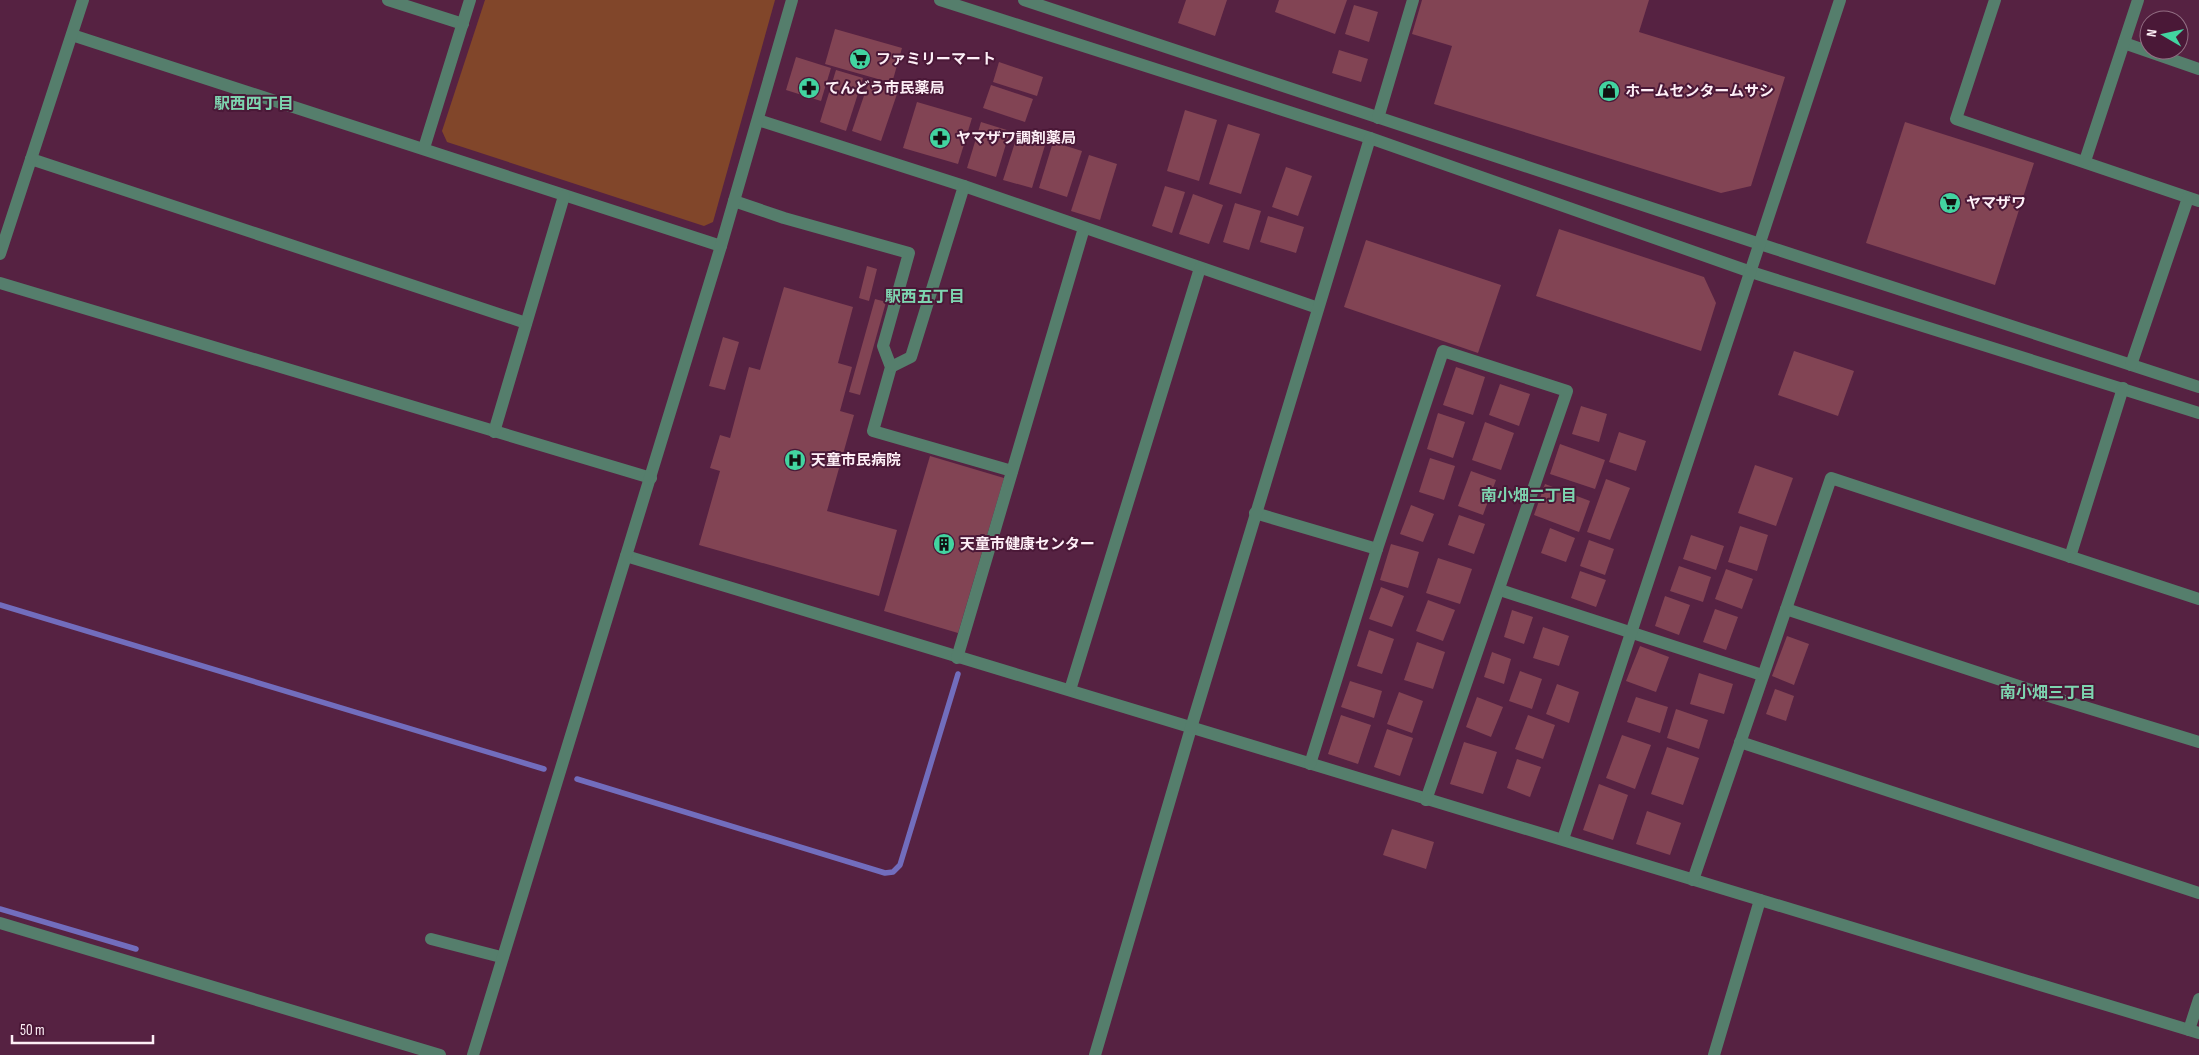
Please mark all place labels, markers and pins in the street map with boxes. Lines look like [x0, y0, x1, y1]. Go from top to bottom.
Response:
supermarket icon: ファミリーマート [848, 47, 872, 71]
place label: ファミリーマート [876, 50, 996, 69]
pharmacy icon: てんどう市民薬局 [797, 76, 821, 100]
place label: てんどう市民薬局 [825, 79, 945, 98]
shop icon: ホームセンタームサシ [1597, 79, 1621, 103]
place label: ホームセンタームサシ [1625, 82, 1774, 101]
pharmacy icon: ヤマザワ調剤薬局 [928, 126, 952, 150]
place label: ヤマザワ調剤薬局 [956, 129, 1076, 148]
supermarket icon: ヤマザワ [1938, 191, 1962, 215]
place label: ヤマザワ [1966, 194, 2026, 213]
hospital icon: 天童市民病院 [783, 448, 807, 472]
place label: 天童市民病院 [811, 451, 901, 470]
building icon: 天童市健康センター [932, 532, 956, 556]
place label: 天童市健康センター [960, 535, 1095, 554]

